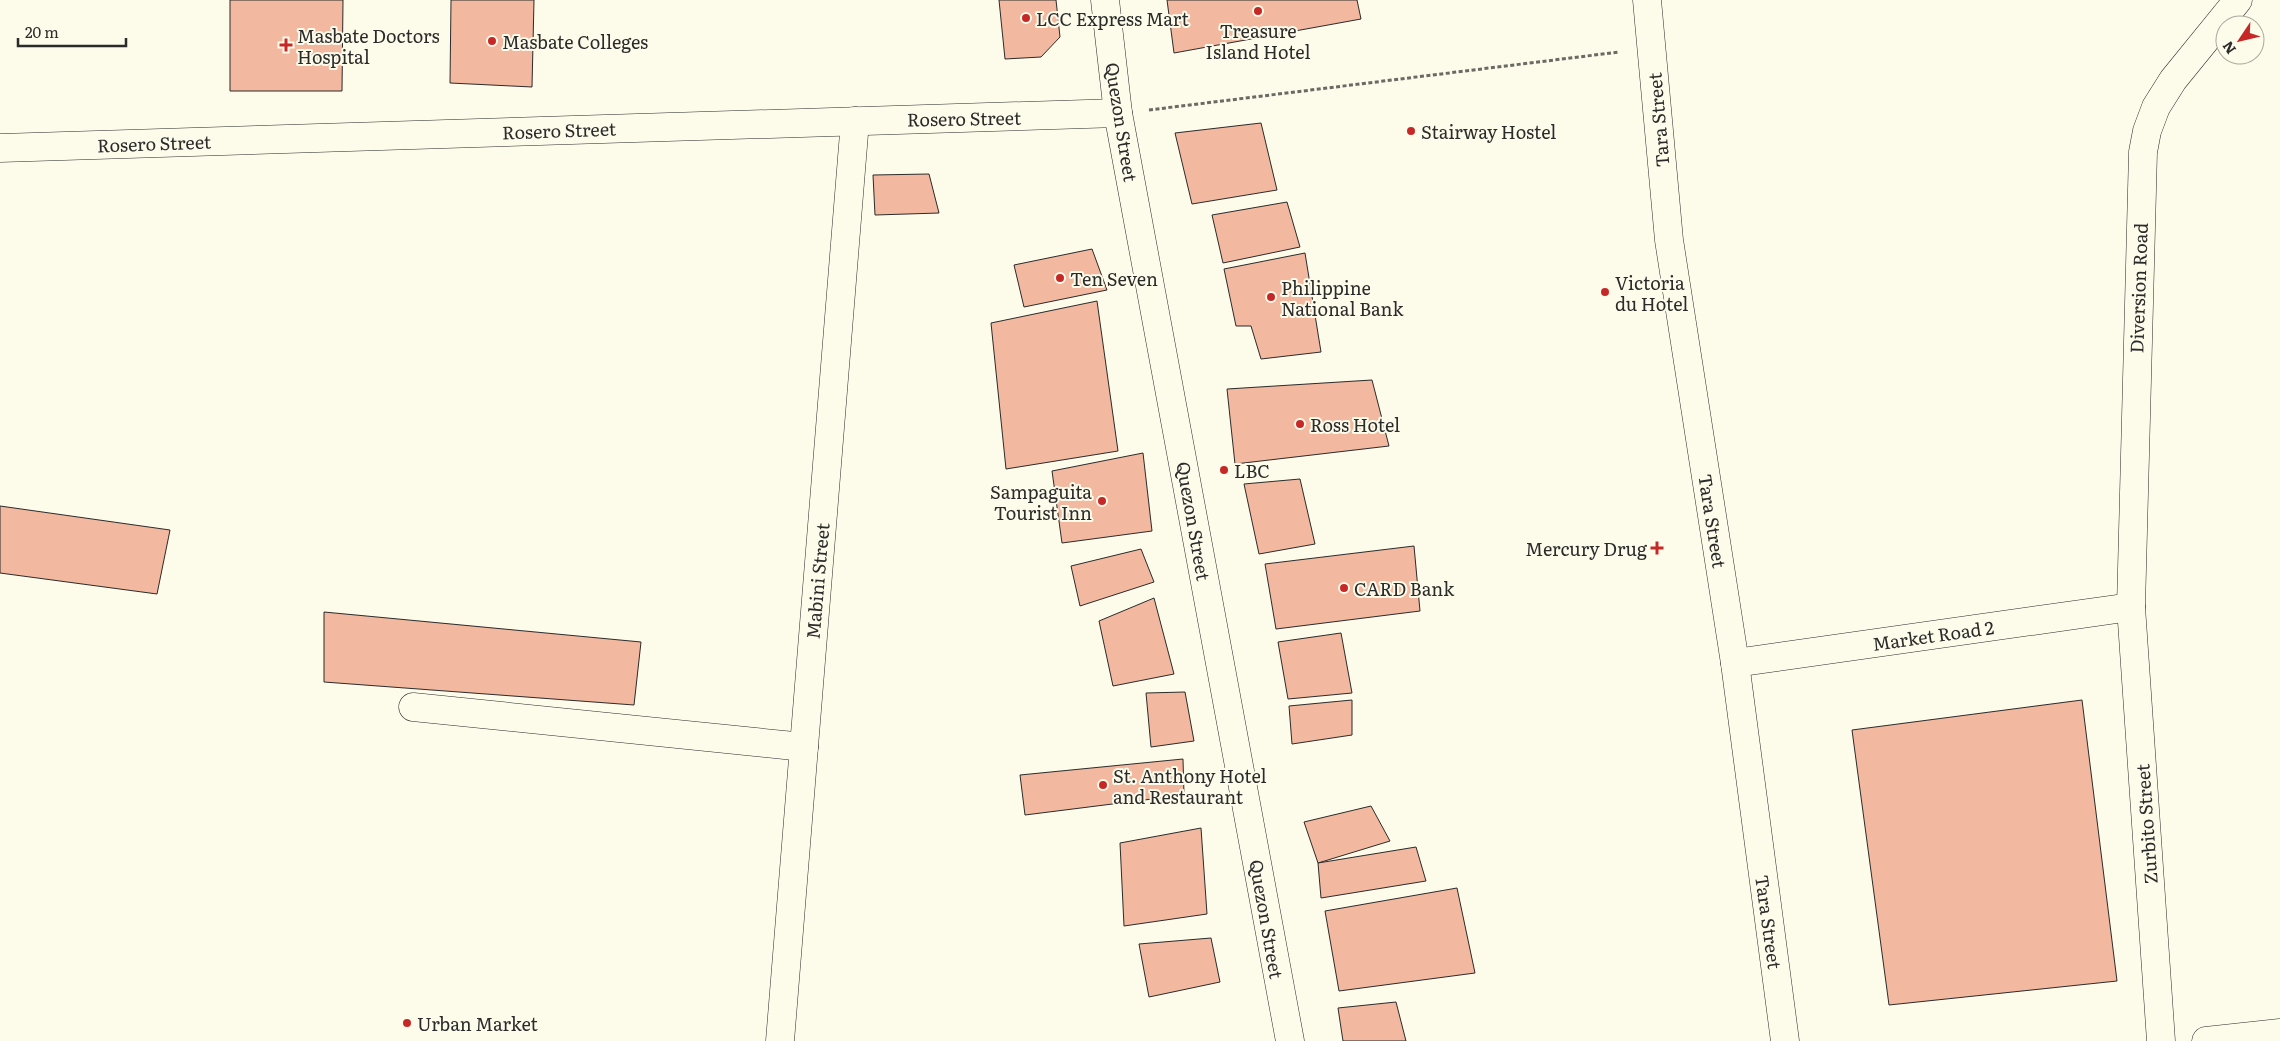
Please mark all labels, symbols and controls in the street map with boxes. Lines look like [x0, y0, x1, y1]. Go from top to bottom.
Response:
place label: LCC Express Mart [1036, 5, 1189, 32]
marker: Treasure Island Hotel [1252, 5, 1264, 17]
marker: LCC Express Mart [1020, 12, 1032, 24]
scale bar [18, 15, 125, 47]
north arrow [2215, 15, 2265, 65]
place label: Treasure Island Hotel [1206, 17, 1310, 65]
text: 20 m [25, 20, 59, 43]
place label: Masbate Doctors Hospital [297, 22, 440, 70]
place label: Masbate Colleges [502, 28, 648, 55]
marker: Masbate Colleges [486, 35, 498, 47]
text: N [2217, 37, 2240, 59]
marker: Masbate Doctors Hospital [279, 38, 293, 52]
street label: Quezon Street [1099, 60, 1145, 184]
street label: Tara Street [1640, 71, 1676, 168]
street label: Rosero Street [907, 103, 1022, 132]
street label: Rosero Street [502, 114, 617, 145]
place label: Stairway Hostel [1421, 118, 1556, 145]
marker: Stairway Hostel [1405, 125, 1417, 137]
street label: Rosero Street [97, 127, 212, 158]
street label: Diversion Road [2122, 222, 2154, 354]
place label: Ten Seven [1070, 265, 1158, 292]
place label: Victoria du Hotel [1615, 269, 1688, 317]
marker: Ten Seven [1054, 272, 1066, 284]
place label: Philippine National Bank [1281, 274, 1404, 322]
marker: Victoria du Hotel [1599, 286, 1611, 298]
marker: Philippine National Bank [1265, 291, 1277, 303]
place label: Ross Hotel [1310, 411, 1400, 438]
marker: Ross Hotel [1294, 418, 1306, 430]
place label: LBC [1234, 457, 1270, 484]
street label: Quezon Street [1170, 459, 1218, 583]
marker: LBC [1218, 464, 1230, 476]
street label: Tara Street [1692, 472, 1734, 571]
place label: Sampaguita Tourist Inn [990, 478, 1092, 526]
marker: Sampaguita Tourist Inn [1096, 495, 1108, 507]
street label: Mabini Street [798, 521, 836, 640]
place label: Mercury Drug [1525, 535, 1648, 562]
marker: Mercury Drug [1651, 542, 1663, 554]
place label: CARD Bank [1354, 575, 1455, 602]
marker: CARD Bank [1338, 582, 1350, 594]
street label: Market Road 2 [1870, 613, 1996, 657]
place label: St. Anthony Hotel and Restaurant [1113, 762, 1267, 810]
street label: Zurbito Street [2128, 762, 2164, 885]
marker: St. Anthony Hotel and Restaurant [1097, 779, 1109, 791]
street label: Quezon Street [1243, 857, 1291, 981]
street label: Tara Street [1749, 873, 1789, 972]
place label: Urban Market [417, 1010, 539, 1037]
marker: Urban Market [401, 1017, 413, 1029]

